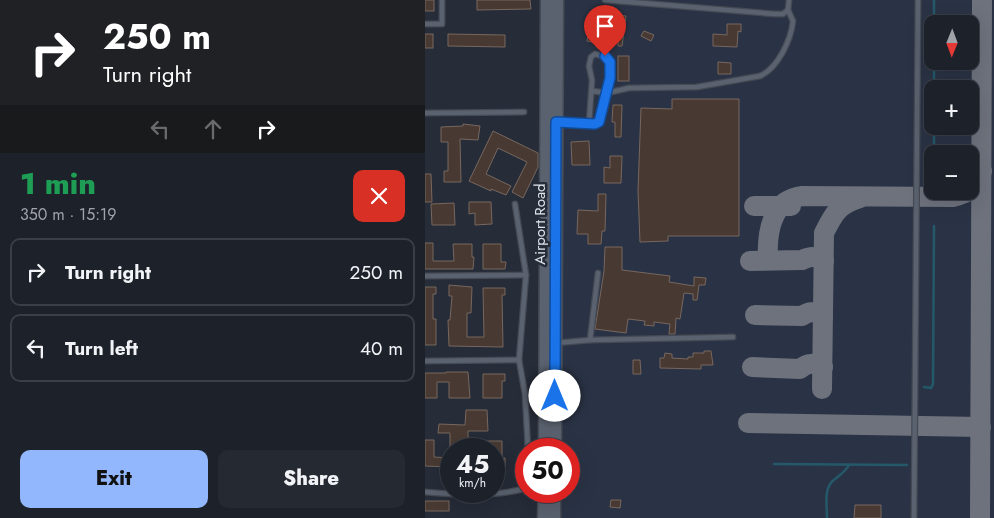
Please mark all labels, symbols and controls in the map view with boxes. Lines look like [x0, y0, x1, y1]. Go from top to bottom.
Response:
pin [584, 5, 626, 56]
text: 250 m [103, 12, 211, 62]
icon: arrive [591, 12, 619, 40]
north arrow [924, 15, 979, 70]
map controls [924, 15, 979, 200]
icon: right [20, 20, 85, 85]
text: Turn right [103, 58, 191, 90]
button: + [924, 80, 979, 135]
icon: left [146, 115, 174, 143]
icon: ahead [199, 115, 227, 143]
icon: right [252, 115, 280, 143]
button: − [924, 145, 979, 200]
text: 1 min [20, 162, 96, 205]
button: close [353, 170, 405, 222]
street label: Airport Road [529, 183, 551, 265]
text: 350 m · 15:19 [20, 203, 116, 226]
icon: right [22, 258, 50, 286]
text: Turn right [65, 259, 151, 286]
text: 250 m [350, 259, 403, 286]
icon: left [22, 334, 50, 362]
text: Turn left [65, 335, 138, 362]
text: 40 m [360, 335, 403, 362]
position arrow [528, 369, 580, 421]
speed limit sign: 50 [515, 438, 580, 503]
text: 45 [456, 446, 489, 482]
button: Exit [20, 450, 208, 508]
button: Share [218, 450, 405, 508]
text: km/h [459, 474, 486, 492]

